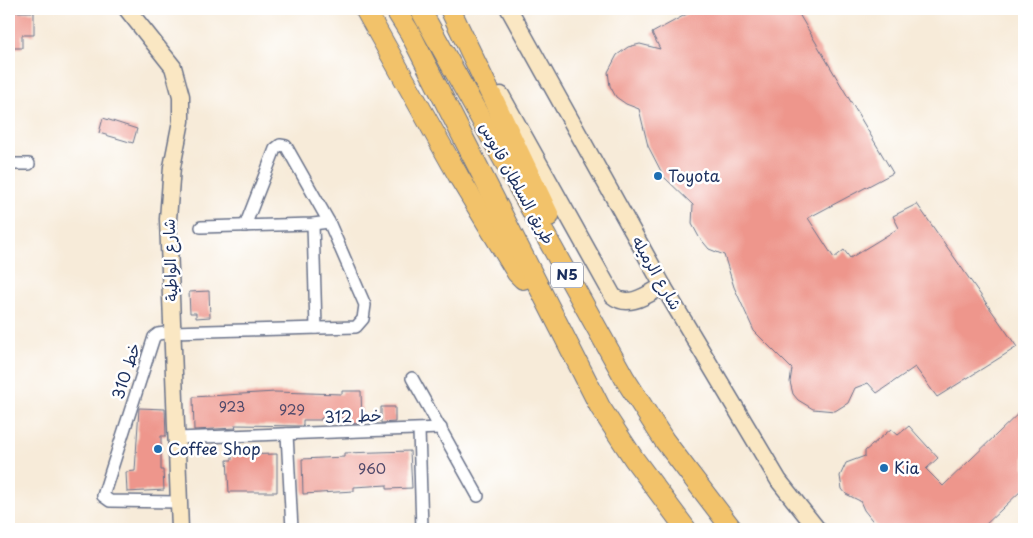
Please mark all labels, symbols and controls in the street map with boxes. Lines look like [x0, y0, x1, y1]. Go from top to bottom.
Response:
street label: طريق السلطان قابوس [474, 117, 561, 248]
place label: Toyota [668, 163, 720, 187]
marker: Toyota [652, 170, 664, 182]
street label: شارع الواطية [156, 218, 183, 302]
street label: شارع الرميله [626, 231, 689, 314]
road number: N5 [551, 262, 583, 288]
street label: خط 310 [105, 339, 145, 402]
house number: 923 [219, 396, 245, 417]
house number: 929 [279, 399, 305, 420]
street label: خط 312 [324, 402, 382, 428]
place label: Coffee Shop [168, 436, 261, 460]
marker: Coffee Shop [152, 443, 164, 455]
place label: Kia [894, 455, 919, 479]
house number: 960 [358, 458, 386, 479]
marker: Kia [878, 462, 890, 474]

